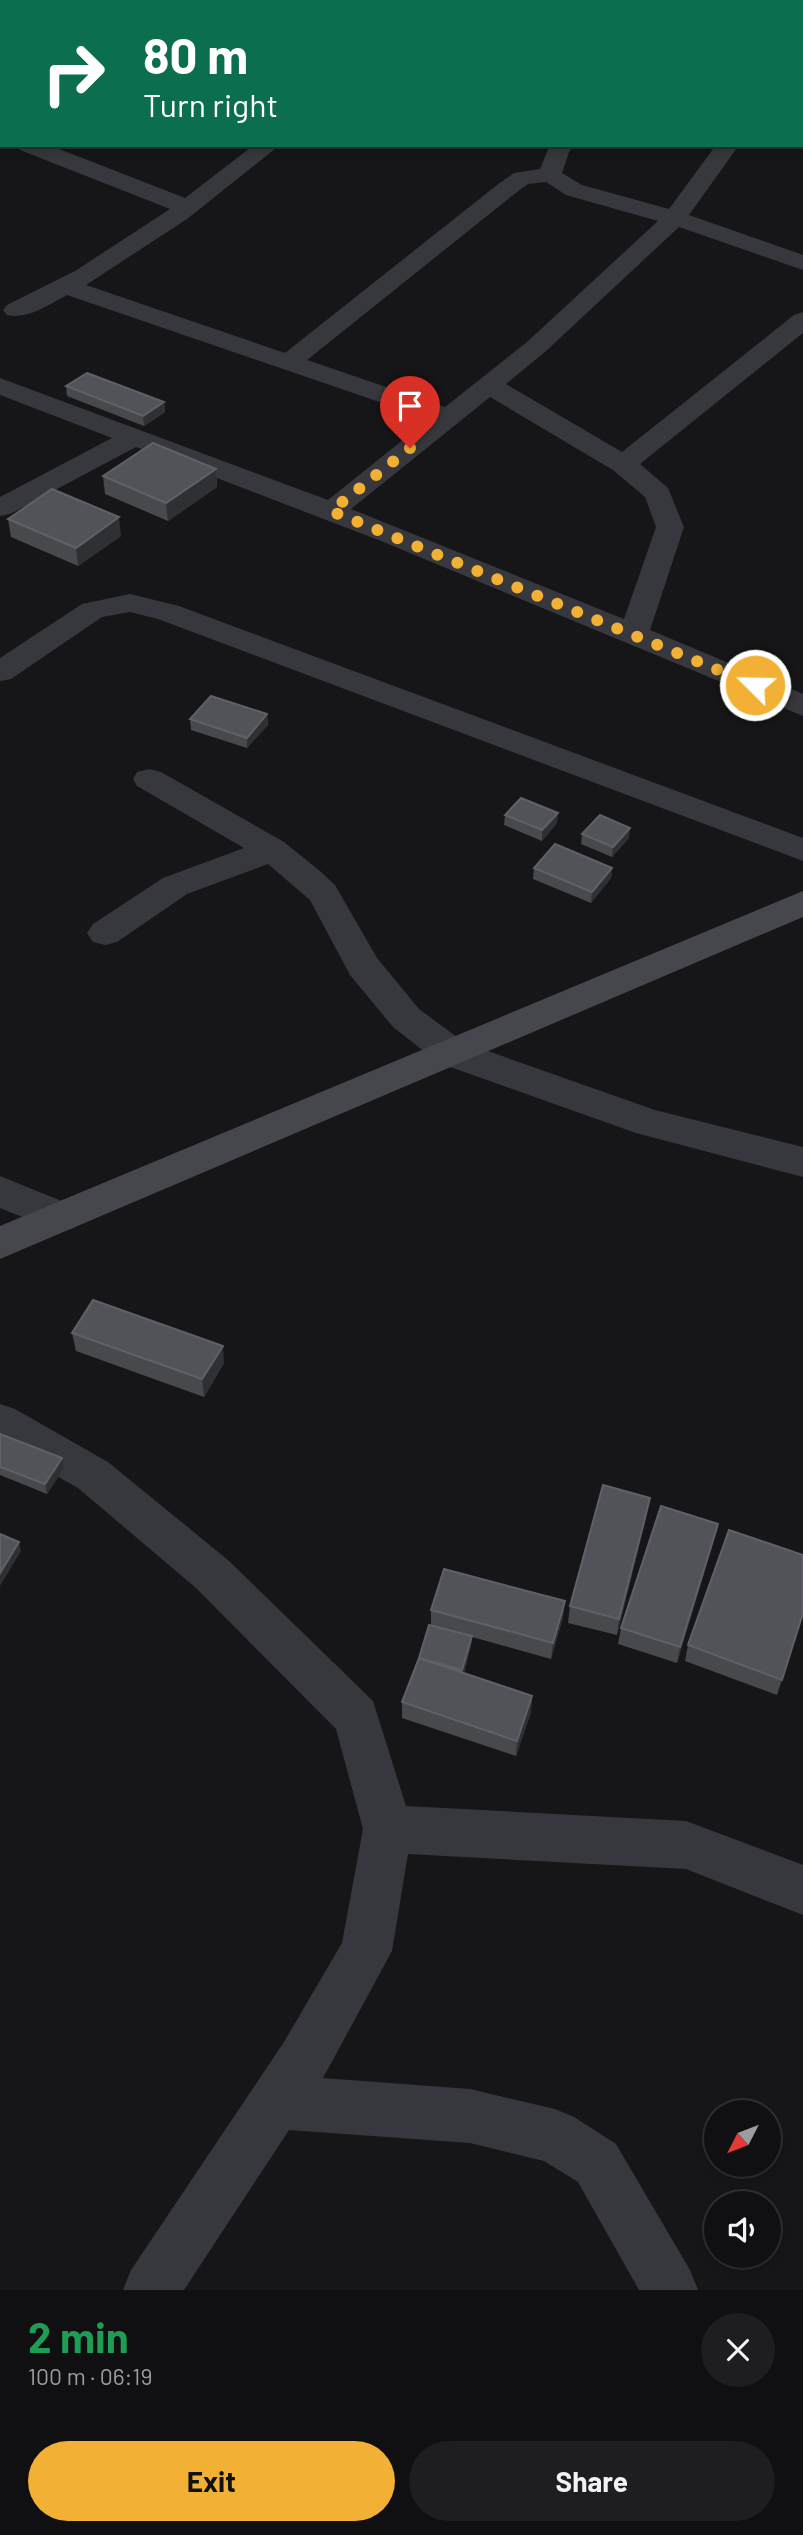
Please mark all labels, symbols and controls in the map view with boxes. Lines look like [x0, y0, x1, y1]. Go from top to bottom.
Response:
text: 80 m [143, 25, 248, 84]
icon: right [28, 28, 119, 119]
text: Turn right [143, 85, 278, 123]
pin [380, 376, 440, 448]
icon: arrive [391, 387, 429, 425]
position arrow [718, 648, 792, 722]
north arrow [704, 2100, 780, 2177]
map controls [704, 2100, 781, 2268]
button: sound [704, 2191, 781, 2268]
text: 2 min [28, 2311, 129, 2361]
button: close [701, 2313, 775, 2387]
text: 100 m · 06:19 [28, 2362, 152, 2390]
button: Exit [28, 2441, 395, 2521]
button: Share [409, 2441, 775, 2521]

